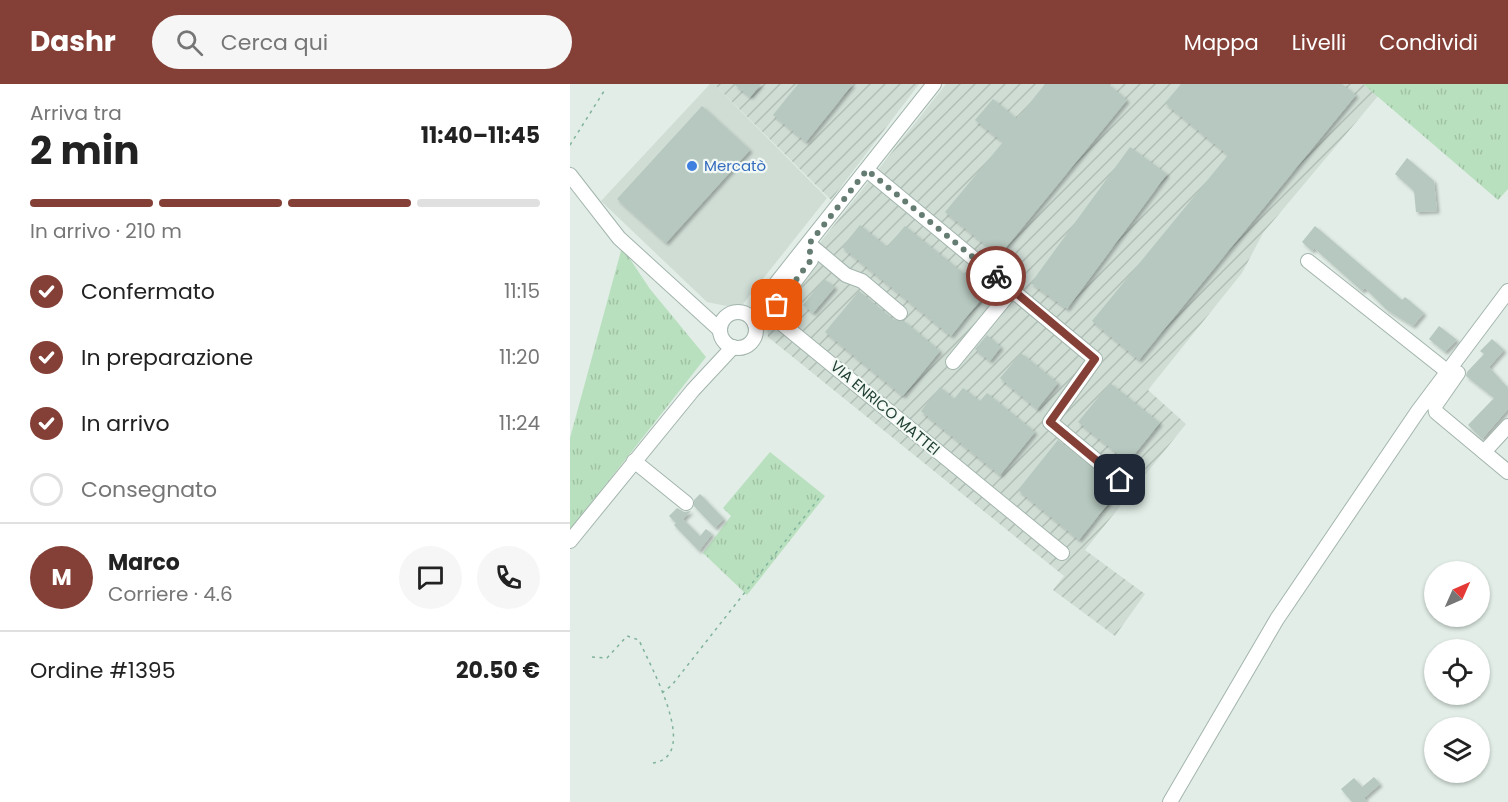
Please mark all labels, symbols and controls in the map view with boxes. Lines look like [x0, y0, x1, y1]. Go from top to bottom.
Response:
search box [152, 15, 572, 69]
text: Dashr [30, 22, 116, 61]
icon: search [173, 26, 206, 59]
text: Cerca qui [221, 27, 328, 58]
text: Mappa [1184, 28, 1259, 57]
text: Livelli [1292, 28, 1346, 57]
text: Condividi [1379, 28, 1478, 57]
text: Arriva tra [30, 99, 122, 127]
text: 11:40–11:45 [421, 120, 540, 151]
text: 2 min [30, 123, 140, 178]
place label: Mercatò [704, 155, 766, 176]
marker: Mercatò [685, 159, 699, 173]
text: In arrivo · 210 m [30, 217, 182, 245]
courier [966, 246, 1026, 306]
icon: bike [980, 260, 1013, 293]
icon: check [30, 275, 63, 308]
text: Confermato [81, 276, 215, 307]
text: 11:15 [504, 277, 540, 305]
pin [751, 279, 802, 330]
icon: bag [760, 288, 793, 321]
icon: check [30, 341, 63, 374]
text: In preparazione [81, 342, 253, 373]
text: 11:20 [499, 343, 540, 371]
street label: VIA ENRICO MATTEI [826, 356, 945, 460]
icon: check [30, 407, 63, 440]
text: In arrivo [81, 408, 169, 439]
text: 11:24 [499, 409, 540, 437]
pin [1094, 454, 1145, 505]
icon: home [1103, 463, 1136, 496]
text: Consegnato [81, 474, 217, 505]
button: chat [399, 546, 462, 609]
button: phone [477, 546, 540, 609]
text: Marco [108, 547, 180, 578]
north arrow [1424, 561, 1490, 627]
map controls [1424, 561, 1490, 783]
text: M [51, 562, 72, 593]
text: Corriere · 4.6 [108, 580, 233, 608]
button: locate [1424, 639, 1490, 705]
text: Ordine #1395 [30, 655, 176, 686]
text: 20.50 € [456, 655, 540, 686]
button: layers [1424, 717, 1490, 783]

